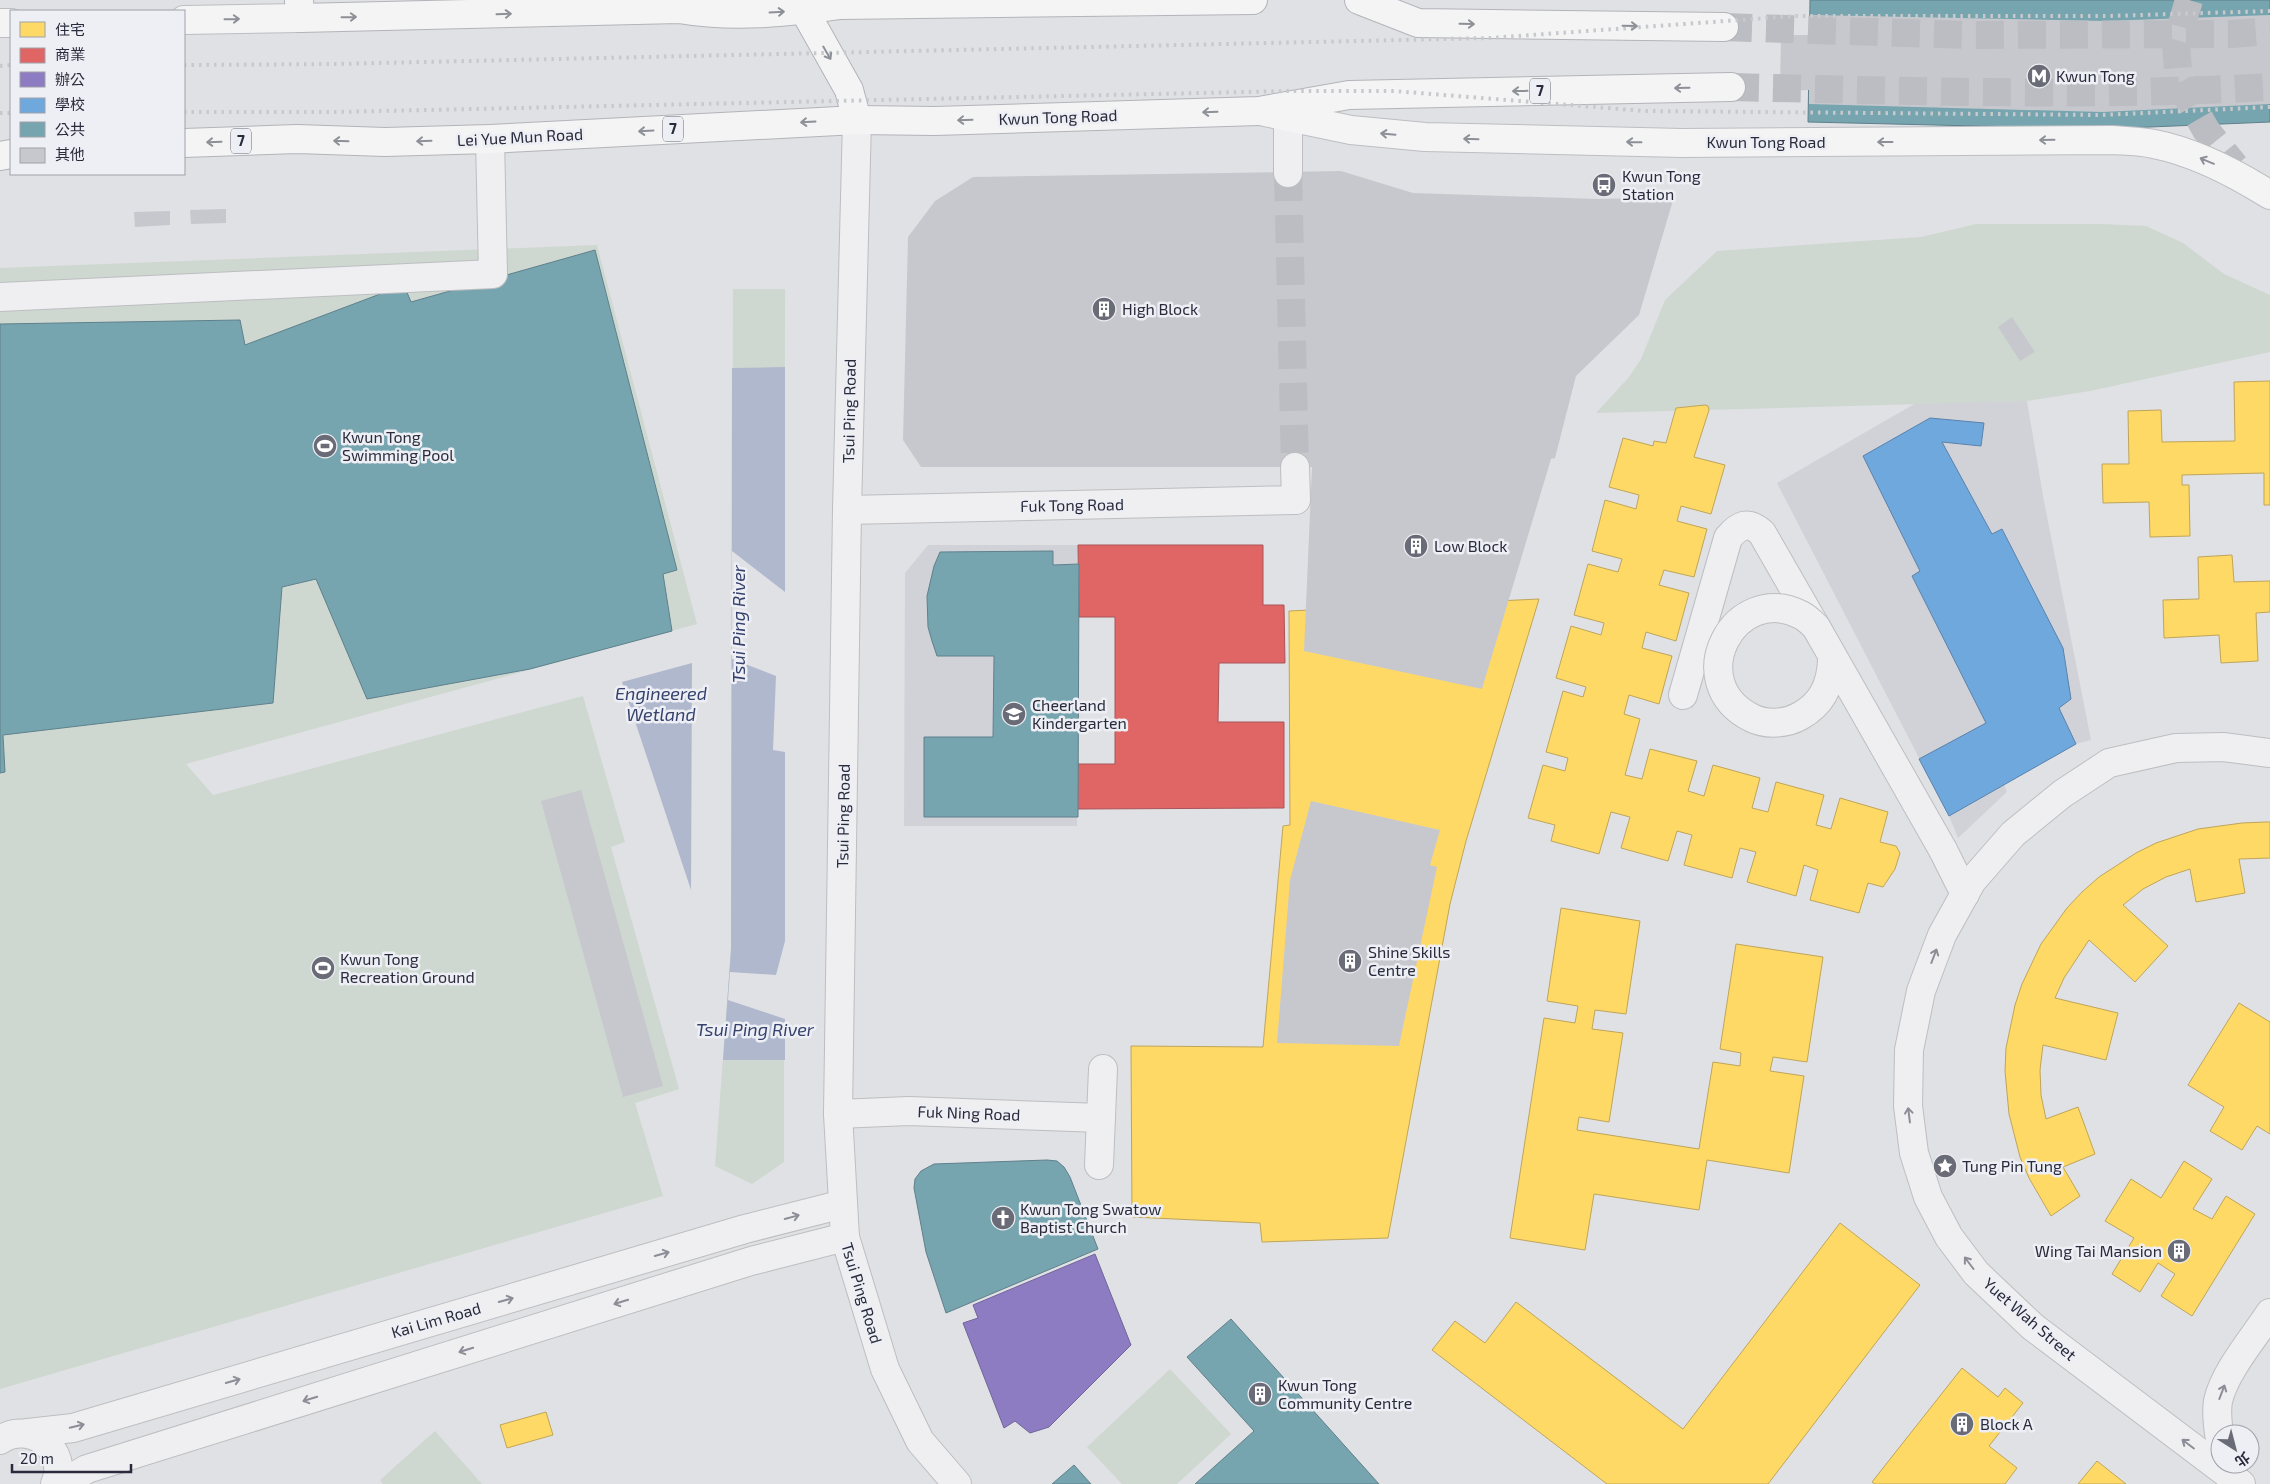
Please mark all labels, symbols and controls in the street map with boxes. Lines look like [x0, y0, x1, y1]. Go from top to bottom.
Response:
one-way arrow [768, 7, 784, 16]
one-way arrow [496, 9, 512, 19]
legend [10, 10, 185, 175]
one-way arrow [340, 12, 356, 22]
one-way arrow [224, 14, 240, 24]
one-way arrow [1458, 19, 1475, 29]
text: 住宅 [55, 20, 85, 38]
one-way arrow [1621, 21, 1637, 31]
text: 商業 [55, 45, 85, 63]
one-way arrow [822, 46, 832, 61]
metro station icon: Kwun Tong [2026, 63, 2052, 89]
place label: Kwun Tong [2056, 66, 2135, 85]
text: 辦公 [55, 70, 85, 88]
road number: 7 [1530, 78, 1550, 104]
one-way arrow [1674, 83, 1690, 93]
one-way arrow [1512, 87, 1528, 96]
text: 學校 [55, 95, 85, 113]
street label: Kwun Tong Road [998, 105, 1118, 128]
one-way arrow [1202, 107, 1218, 117]
one-way arrow [958, 115, 974, 124]
road number: 7 [663, 116, 683, 142]
one-way arrow [800, 118, 816, 127]
text: 公共 [55, 120, 85, 138]
street label: Lei Yue Mun Road [456, 124, 584, 149]
one-way arrow [638, 126, 654, 135]
road number: 7 [231, 128, 251, 154]
one-way arrow [1380, 129, 1396, 138]
street label: Kwun Tong Road [1706, 132, 1826, 151]
one-way arrow [1463, 134, 1479, 143]
one-way arrow [2040, 135, 2056, 145]
one-way arrow [334, 136, 350, 145]
one-way arrow [416, 136, 432, 146]
one-way arrow [206, 137, 222, 147]
one-way arrow [1626, 137, 1642, 147]
one-way arrow [1877, 137, 1894, 147]
text: 其他 [55, 145, 85, 163]
one-way arrow [2200, 156, 2215, 166]
place label: Kwun Tong Station [1622, 166, 1701, 203]
bus stop icon: Kwun Tong Station [1591, 172, 1617, 198]
building icon: High Block [1091, 296, 1117, 322]
place label: High Block [1122, 299, 1198, 318]
street label: Tsui Ping Road [838, 359, 859, 463]
place label: Kwun Tong Swimming Pool [342, 427, 454, 464]
sports icon: Kwun Tong Swimming Pool [312, 433, 338, 459]
street label: Fuk Tong Road [1020, 494, 1124, 515]
building icon: Low Block [1403, 533, 1429, 559]
place label: Low Block [1434, 536, 1507, 555]
water label: Tsui Ping River [727, 564, 749, 683]
water label: Engineered Wetland [615, 682, 707, 725]
place label: Cheerland Kindergarten [1032, 695, 1127, 732]
school or university icon: Cheerland Kindergarten [1001, 701, 1027, 727]
street label: Tsui Ping Road [832, 764, 853, 868]
place label: Shine Skills Centre [1368, 942, 1450, 979]
building icon: Shine Skills Centre [1337, 948, 1363, 974]
place label: Kwun Tong Recreation Ground [340, 949, 475, 986]
one-way arrow [1930, 949, 1939, 964]
sports icon: Kwun Tong Recreation Ground [310, 955, 336, 981]
water label: Tsui Ping River [696, 1018, 815, 1040]
street label: Fuk Ning Road [917, 1101, 1021, 1124]
one-way arrow [1904, 1107, 1914, 1123]
place icon: Tung Pin Tung [1932, 1153, 1958, 1179]
place label: Tung Pin Tung [1962, 1156, 2062, 1175]
place label: Kwun Tong Swatow Baptist Church [1020, 1199, 1161, 1236]
church icon: Kwun Tong Swatow Baptist Church [990, 1205, 1016, 1231]
one-way arrow [784, 1212, 800, 1222]
building icon: Wing Tai Mansion [2166, 1238, 2192, 1264]
street label: Tsui Ping Road [838, 1240, 887, 1346]
place label: Wing Tai Mansion [2035, 1241, 2162, 1260]
one-way arrow [653, 1248, 669, 1258]
one-way arrow [1963, 1257, 1974, 1270]
street label: Yuet Wah Street [1980, 1273, 2081, 1364]
one-way arrow [497, 1294, 513, 1304]
one-way arrow [613, 1297, 629, 1307]
street label: Kai Lim Road [389, 1298, 483, 1341]
one-way arrow [458, 1346, 474, 1356]
one-way arrow [224, 1375, 240, 1385]
place label: Kwun Tong Community Centre [1278, 1375, 1412, 1412]
building icon: Kwun Tong Community Centre [1247, 1381, 1273, 1407]
one-way arrow [2218, 1385, 2227, 1400]
one-way arrow [303, 1394, 319, 1404]
building icon: Block A [1949, 1411, 1975, 1437]
place label: Block A [1980, 1414, 2033, 1433]
one-way arrow [68, 1421, 84, 1430]
north arrow [2210, 1424, 2260, 1474]
one-way arrow [2181, 1439, 2195, 1449]
scale bar [12, 1442, 131, 1474]
text: 20 m [20, 1449, 54, 1467]
text: 北 [2232, 1449, 2254, 1471]

